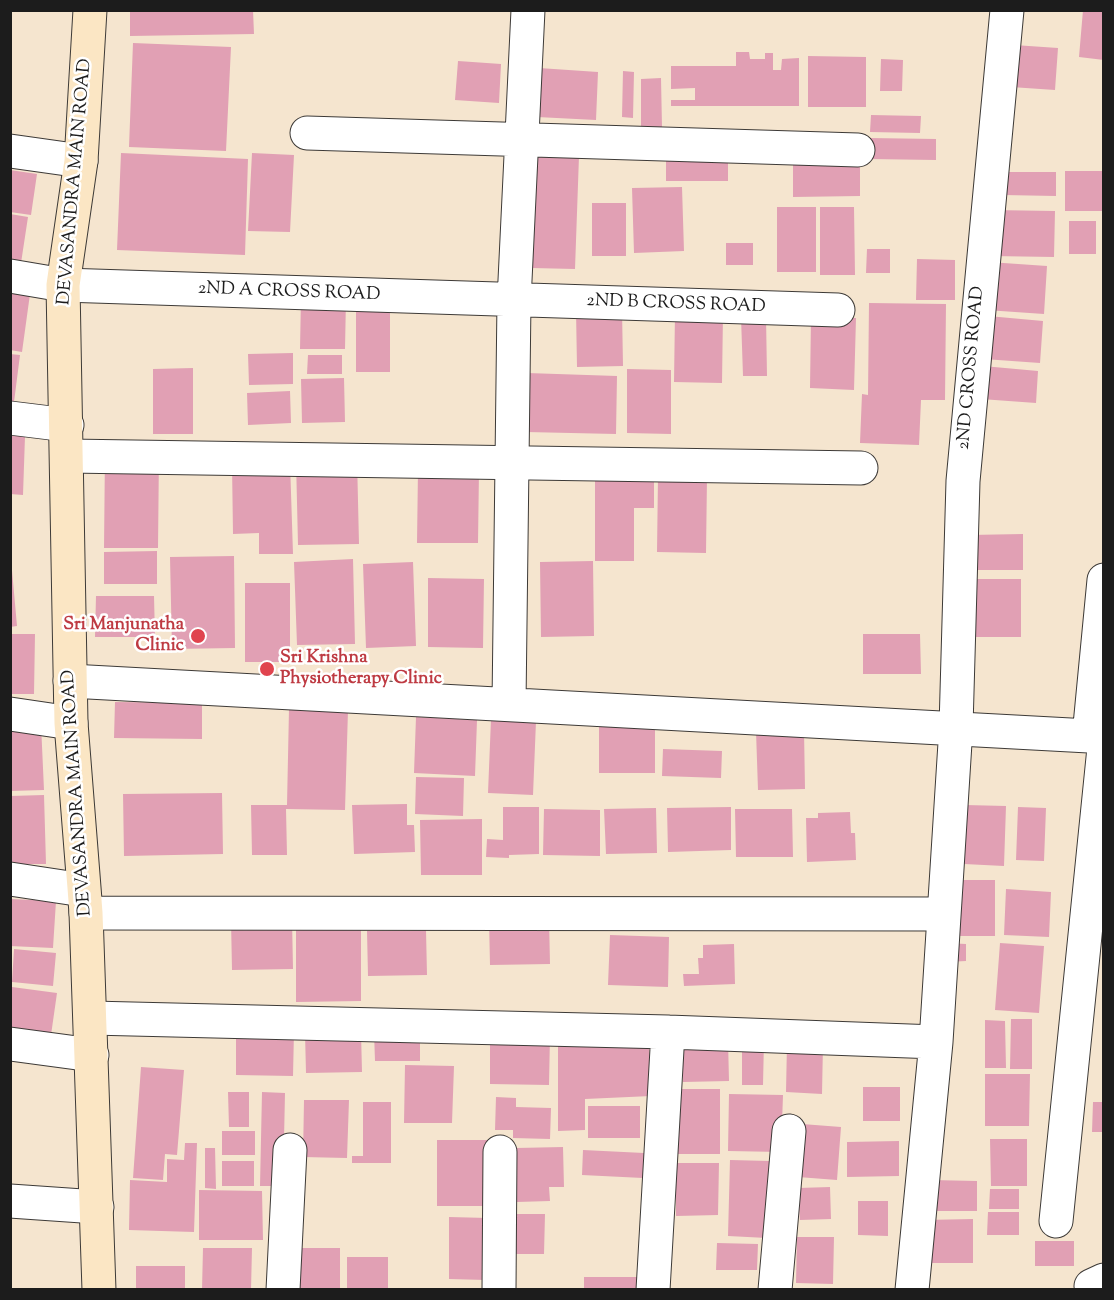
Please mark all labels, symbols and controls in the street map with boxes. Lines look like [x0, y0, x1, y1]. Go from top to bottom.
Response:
street label: DEVASANDRA MAIN ROAD [54, 58, 98, 306]
street label: 2ND A CROSS ROAD [197, 279, 381, 307]
street label: 2ND CROSS ROAD [954, 285, 990, 451]
street label: 2ND B CROSS ROAD [586, 291, 766, 319]
place label: Sri Manjunatha Clinic [63, 615, 184, 658]
marker: Sri Manjunatha Clinic [189, 627, 207, 645]
place label: Sri Krishna Physiotherapy Clinic [280, 648, 442, 690]
marker: Sri Krishna Physiotherapy Clinic [258, 660, 276, 678]
street label: DEVASANDRA MAIN ROAD [59, 669, 97, 917]

